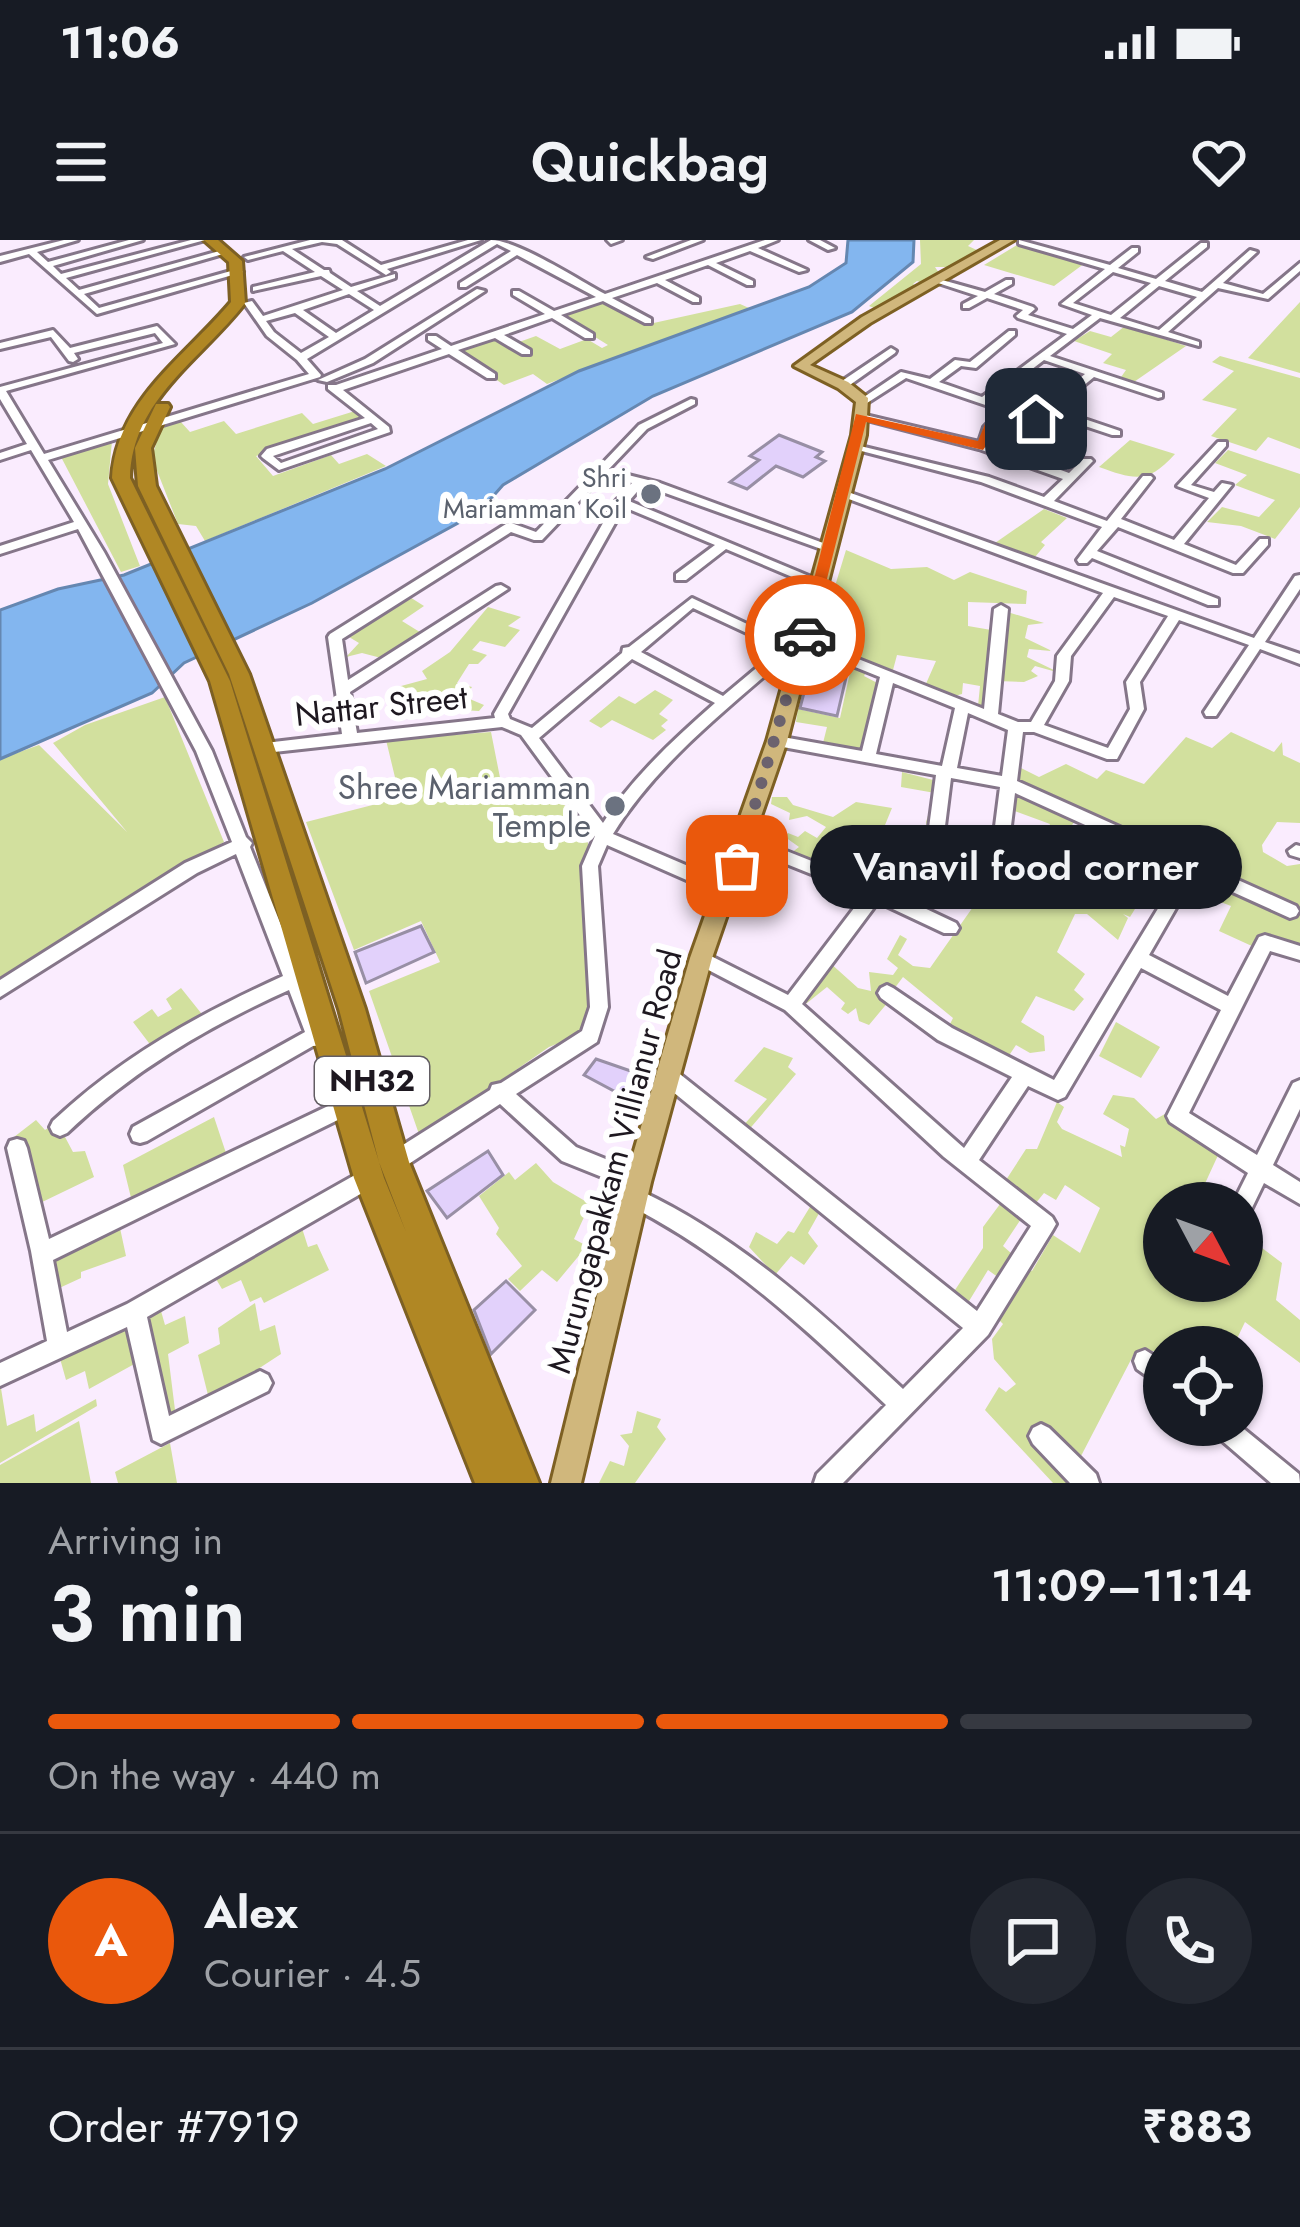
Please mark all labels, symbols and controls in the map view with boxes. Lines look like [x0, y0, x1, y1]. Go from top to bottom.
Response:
text: 11:06 [60, 10, 180, 75]
text: Quickbag [531, 123, 769, 201]
icon: menu [48, 129, 114, 195]
icon: heart [1186, 129, 1252, 195]
pin [985, 368, 1087, 470]
icon: home [1003, 386, 1069, 452]
place label: Shri Mariamman Koil [443, 458, 627, 528]
marker: Shri Mariamman Koil [638, 481, 664, 507]
courier [745, 575, 865, 695]
icon: car [772, 602, 838, 668]
street label: Nattar Street [293, 673, 470, 738]
place label: Shree Mariamman Temple [338, 764, 591, 849]
marker: Shree Mariamman Temple [602, 793, 628, 819]
pin [686, 815, 788, 917]
callout: Vanavil food corner [809, 824, 1241, 908]
icon: bag [704, 833, 770, 899]
text: Vanavil food corner [853, 838, 1199, 895]
street label: Murungapakkam Villianur Road [535, 944, 694, 1378]
road number: NH32 [315, 1057, 429, 1105]
north arrow [1143, 1182, 1263, 1302]
map controls [1143, 1182, 1263, 1446]
button: locate [1143, 1326, 1263, 1446]
text: Arriving in [48, 1512, 223, 1569]
text: 11:09–11:14 [991, 1553, 1252, 1618]
text: 3 min [48, 1558, 246, 1670]
text: On the way · 440 m [48, 1747, 381, 1804]
button: chat [970, 1878, 1096, 2004]
button: phone [1126, 1878, 1252, 2004]
text: Alex [204, 1880, 298, 1945]
text: A [94, 1908, 128, 1973]
text: Courier · 4.5 [204, 1945, 421, 2002]
text: Order #7919 [48, 2094, 300, 2159]
text: ₹883 [1142, 2094, 1252, 2159]

